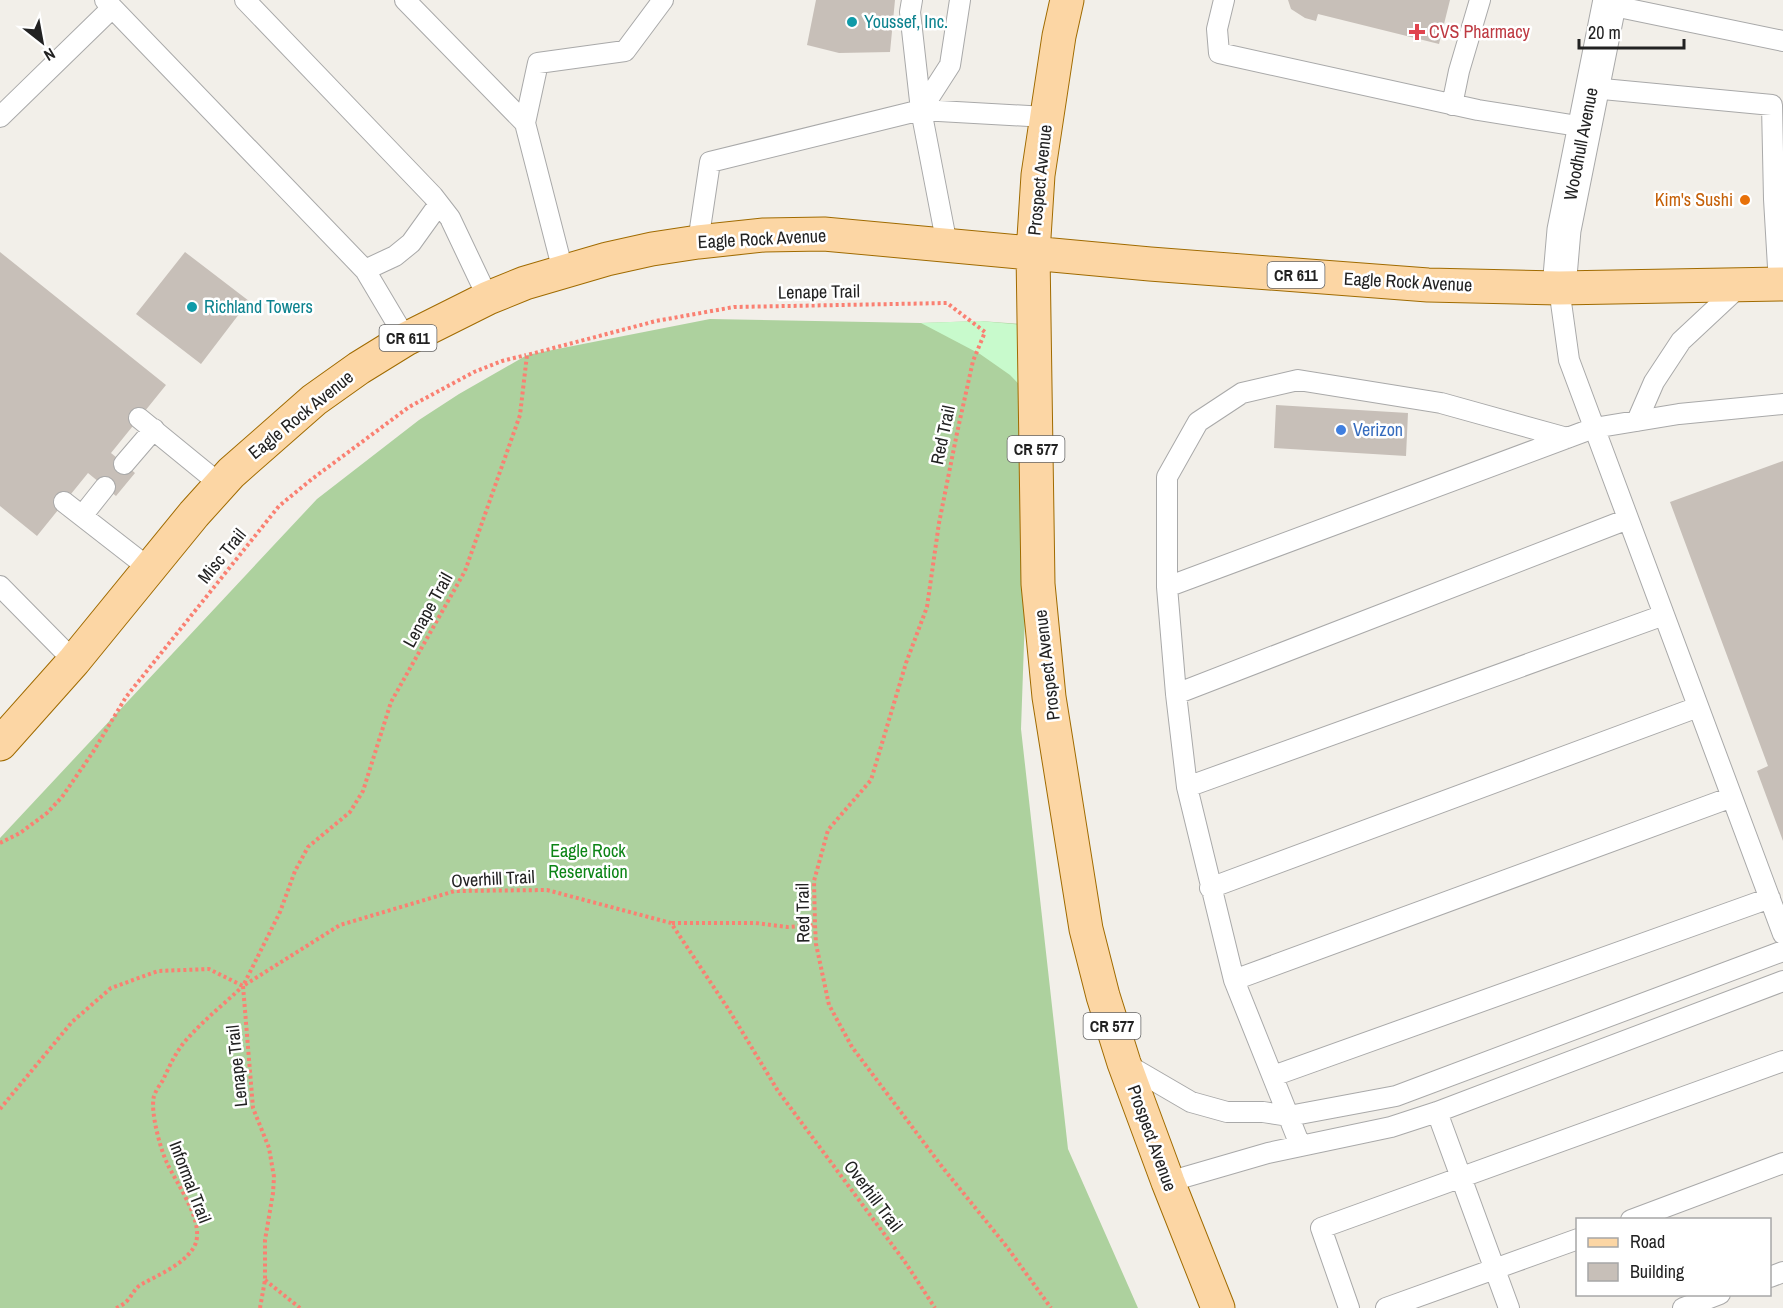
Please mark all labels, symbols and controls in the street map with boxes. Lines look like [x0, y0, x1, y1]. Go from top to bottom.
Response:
place label: Youssef, Inc. [864, 9, 948, 34]
north arrow [12, 12, 72, 72]
scale bar [1579, 12, 1684, 50]
marker: Youssef, Inc. [845, 15, 859, 29]
place label: CVS Pharmacy [1429, 19, 1531, 44]
text: 20 m [1588, 20, 1621, 45]
marker: CVS Pharmacy [1410, 25, 1424, 39]
text: N [40, 43, 59, 67]
street label: Woodhull Avenue [1557, 85, 1604, 202]
street label: Prospect Avenue [1021, 123, 1058, 237]
place label: Kim's Sushi [1655, 187, 1733, 212]
marker: Kim's Sushi [1738, 193, 1752, 207]
street label: Eagle Rock Avenue [697, 223, 827, 254]
road number: CR 611 [1268, 262, 1324, 288]
street label: Eagle Rock Avenue [1343, 266, 1473, 297]
street label: Lenape Trail [778, 278, 860, 305]
place label: Richland Towers [204, 294, 313, 319]
marker: Richland Towers [185, 300, 199, 314]
road number: CR 611 [380, 325, 436, 351]
street label: Eagle Rock Avenue [243, 364, 359, 465]
street label: Red Trail [924, 403, 961, 467]
place label: Verizon [1353, 417, 1403, 442]
marker: Verizon [1334, 423, 1348, 437]
road number: CR 577 [1008, 436, 1064, 462]
street label: Misc Trail [192, 523, 251, 588]
street label: Lenape Trail [397, 568, 458, 652]
street label: Prospect Avenue [1027, 608, 1066, 722]
park label: Eagle Rock Reservation [548, 838, 628, 884]
street label: Overhill Trail [451, 864, 535, 893]
street label: Red Trail [789, 883, 816, 943]
road number: CR 577 [1084, 1013, 1140, 1039]
street label: Lenape Trail [220, 1024, 253, 1108]
street label: Prospect Avenue [1122, 1081, 1183, 1194]
street label: Informal Trail [163, 1137, 218, 1227]
street label: Overhill Trail [838, 1155, 909, 1237]
legend [1576, 1218, 1771, 1296]
text: Road [1630, 1229, 1665, 1254]
text: Building [1630, 1259, 1685, 1284]

